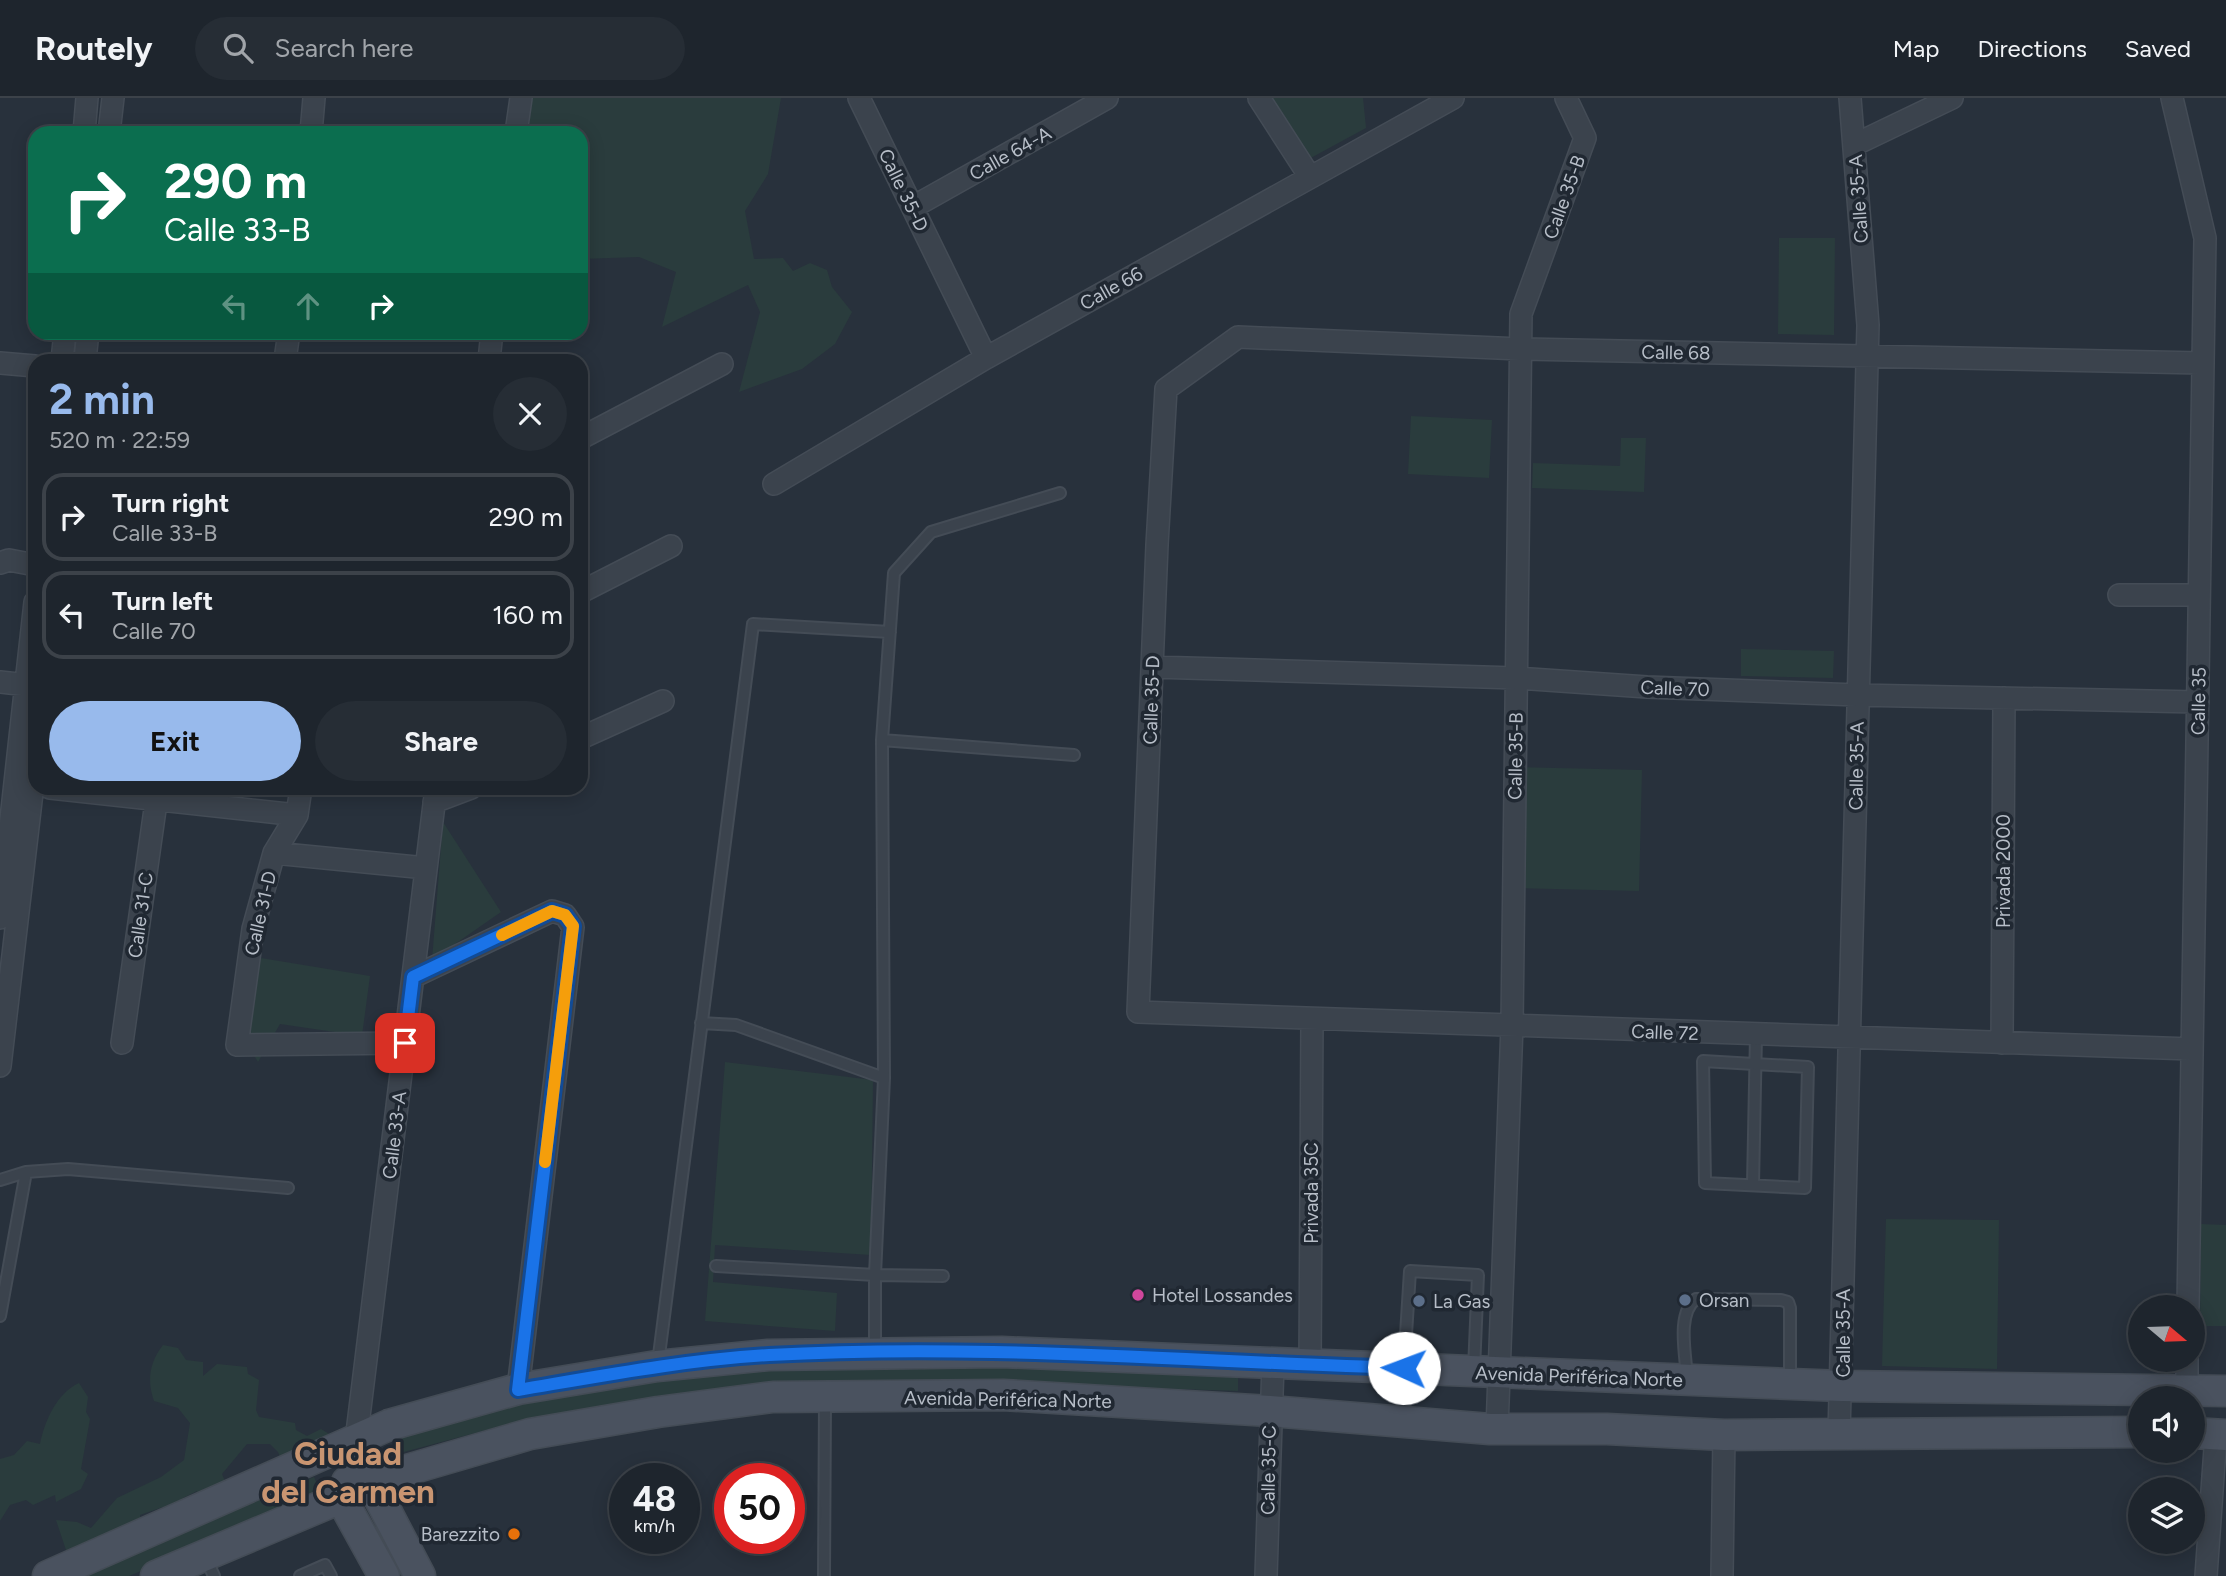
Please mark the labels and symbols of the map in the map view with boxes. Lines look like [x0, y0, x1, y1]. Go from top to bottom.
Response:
street label: Calle 64-A [965, 121, 1055, 185]
street label: Calle 35-D [874, 145, 933, 235]
street label: Calle 35-B [1539, 152, 1590, 242]
street label: Calle 35-A [1844, 154, 1873, 244]
street label: Calle 66 [1076, 262, 1147, 315]
street label: Calle 68 [1641, 340, 1711, 365]
street label: Calle 35-D [1138, 655, 1165, 745]
street label: Calle 35 [2186, 667, 2211, 735]
street label: Calle 70 [1640, 676, 1710, 701]
street label: Calle 35-B [1503, 712, 1528, 800]
street label: Calle 35-A [1844, 721, 1869, 811]
street label: Privada 2000 [1992, 814, 2015, 928]
street label: Calle 31-D [240, 869, 281, 958]
street label: Calle 31-C [123, 870, 158, 960]
pin [375, 1013, 435, 1073]
street label: Calle 72 [1631, 1020, 1699, 1045]
street label: Calle 33-A [378, 1090, 411, 1180]
street label: Privada 35C [1300, 1142, 1323, 1244]
place label: Hotel Lossandes [1152, 1284, 1293, 1307]
marker: Hotel Lossandes [1130, 1287, 1146, 1303]
street label: Calle 35-A [1832, 1288, 1855, 1377]
place label: Orsan [1699, 1289, 1749, 1312]
place label: La Gas [1433, 1290, 1490, 1313]
marker: Orsan [1677, 1292, 1693, 1308]
marker: La Gas [1411, 1293, 1427, 1309]
north arrow [2128, 1295, 2205, 1372]
position arrow [1367, 1331, 1441, 1405]
street label: Avenida Periférica Norte [1475, 1361, 1683, 1392]
street label: Avenida Periférica Norte [904, 1386, 1112, 1413]
street label: Calle 35-C [1256, 1425, 1281, 1515]
district label: Ciudad del Carmen [261, 1434, 435, 1511]
speed limit sign: 50 [714, 1463, 805, 1554]
place label: Barezzito [421, 1523, 500, 1546]
marker: Barezzito [506, 1526, 522, 1542]

